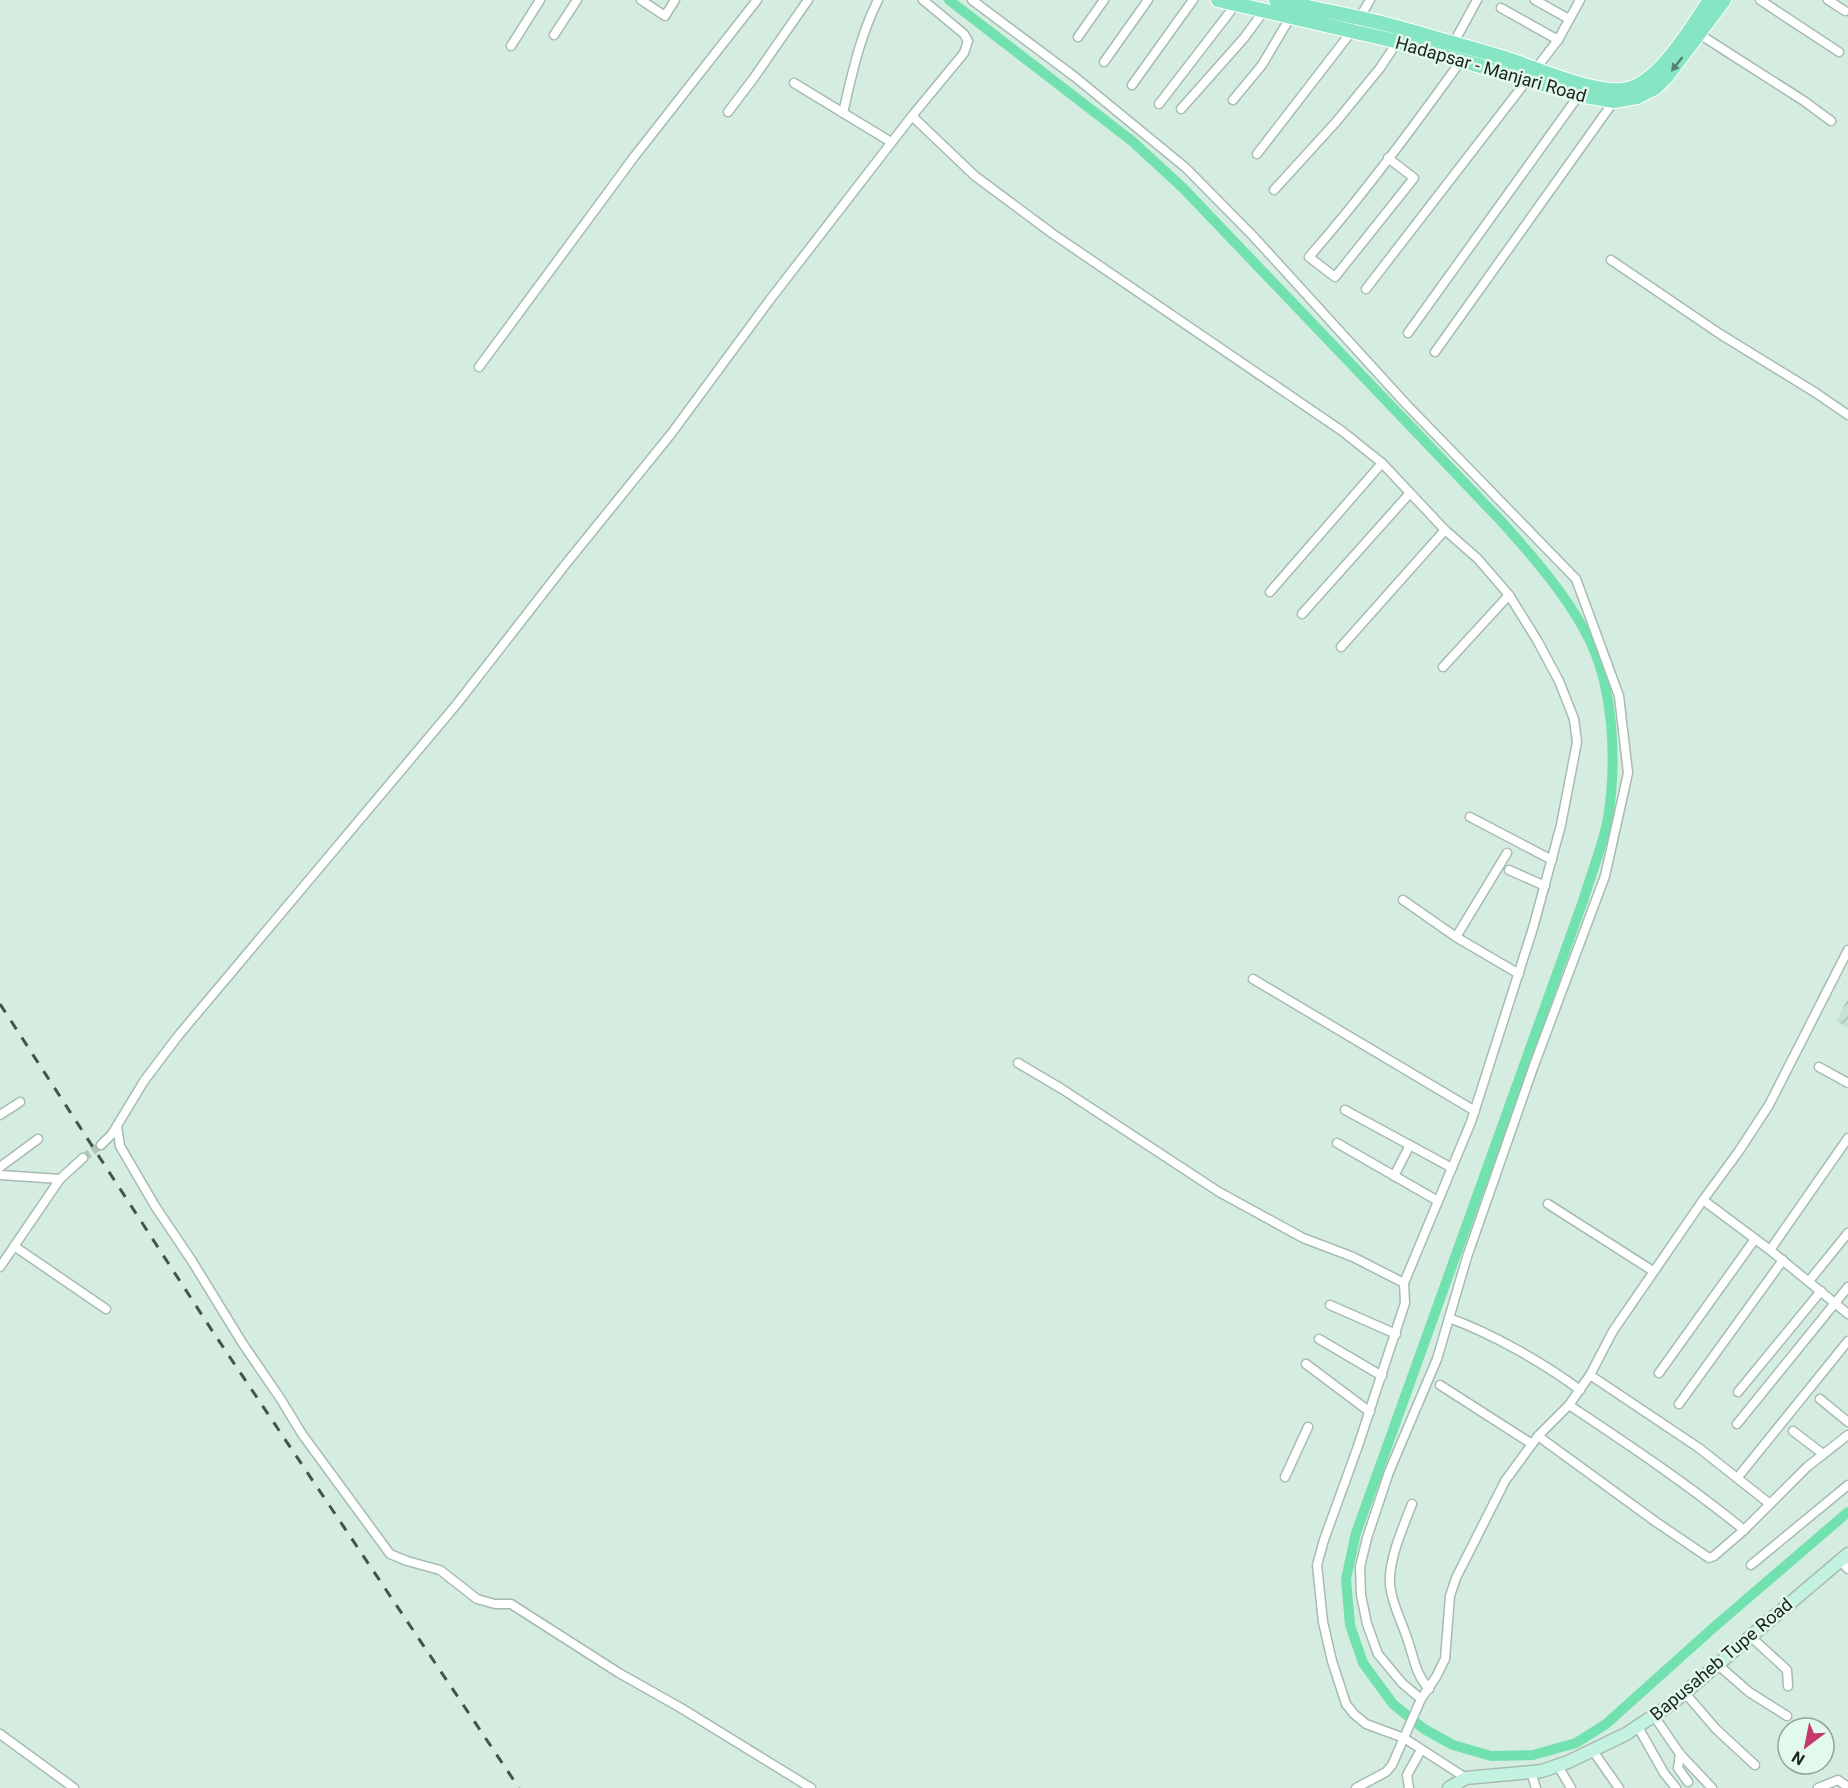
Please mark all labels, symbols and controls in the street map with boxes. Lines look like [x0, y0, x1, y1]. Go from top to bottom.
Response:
street label: Hadapsar - Manjari Road [1393, 32, 1589, 106]
one-way arrow [1670, 56, 1683, 72]
street label: Bapusaheb Tupe Road [1646, 1593, 1796, 1725]
north arrow [1776, 1716, 1836, 1776]
text: N [1788, 1747, 1808, 1769]

